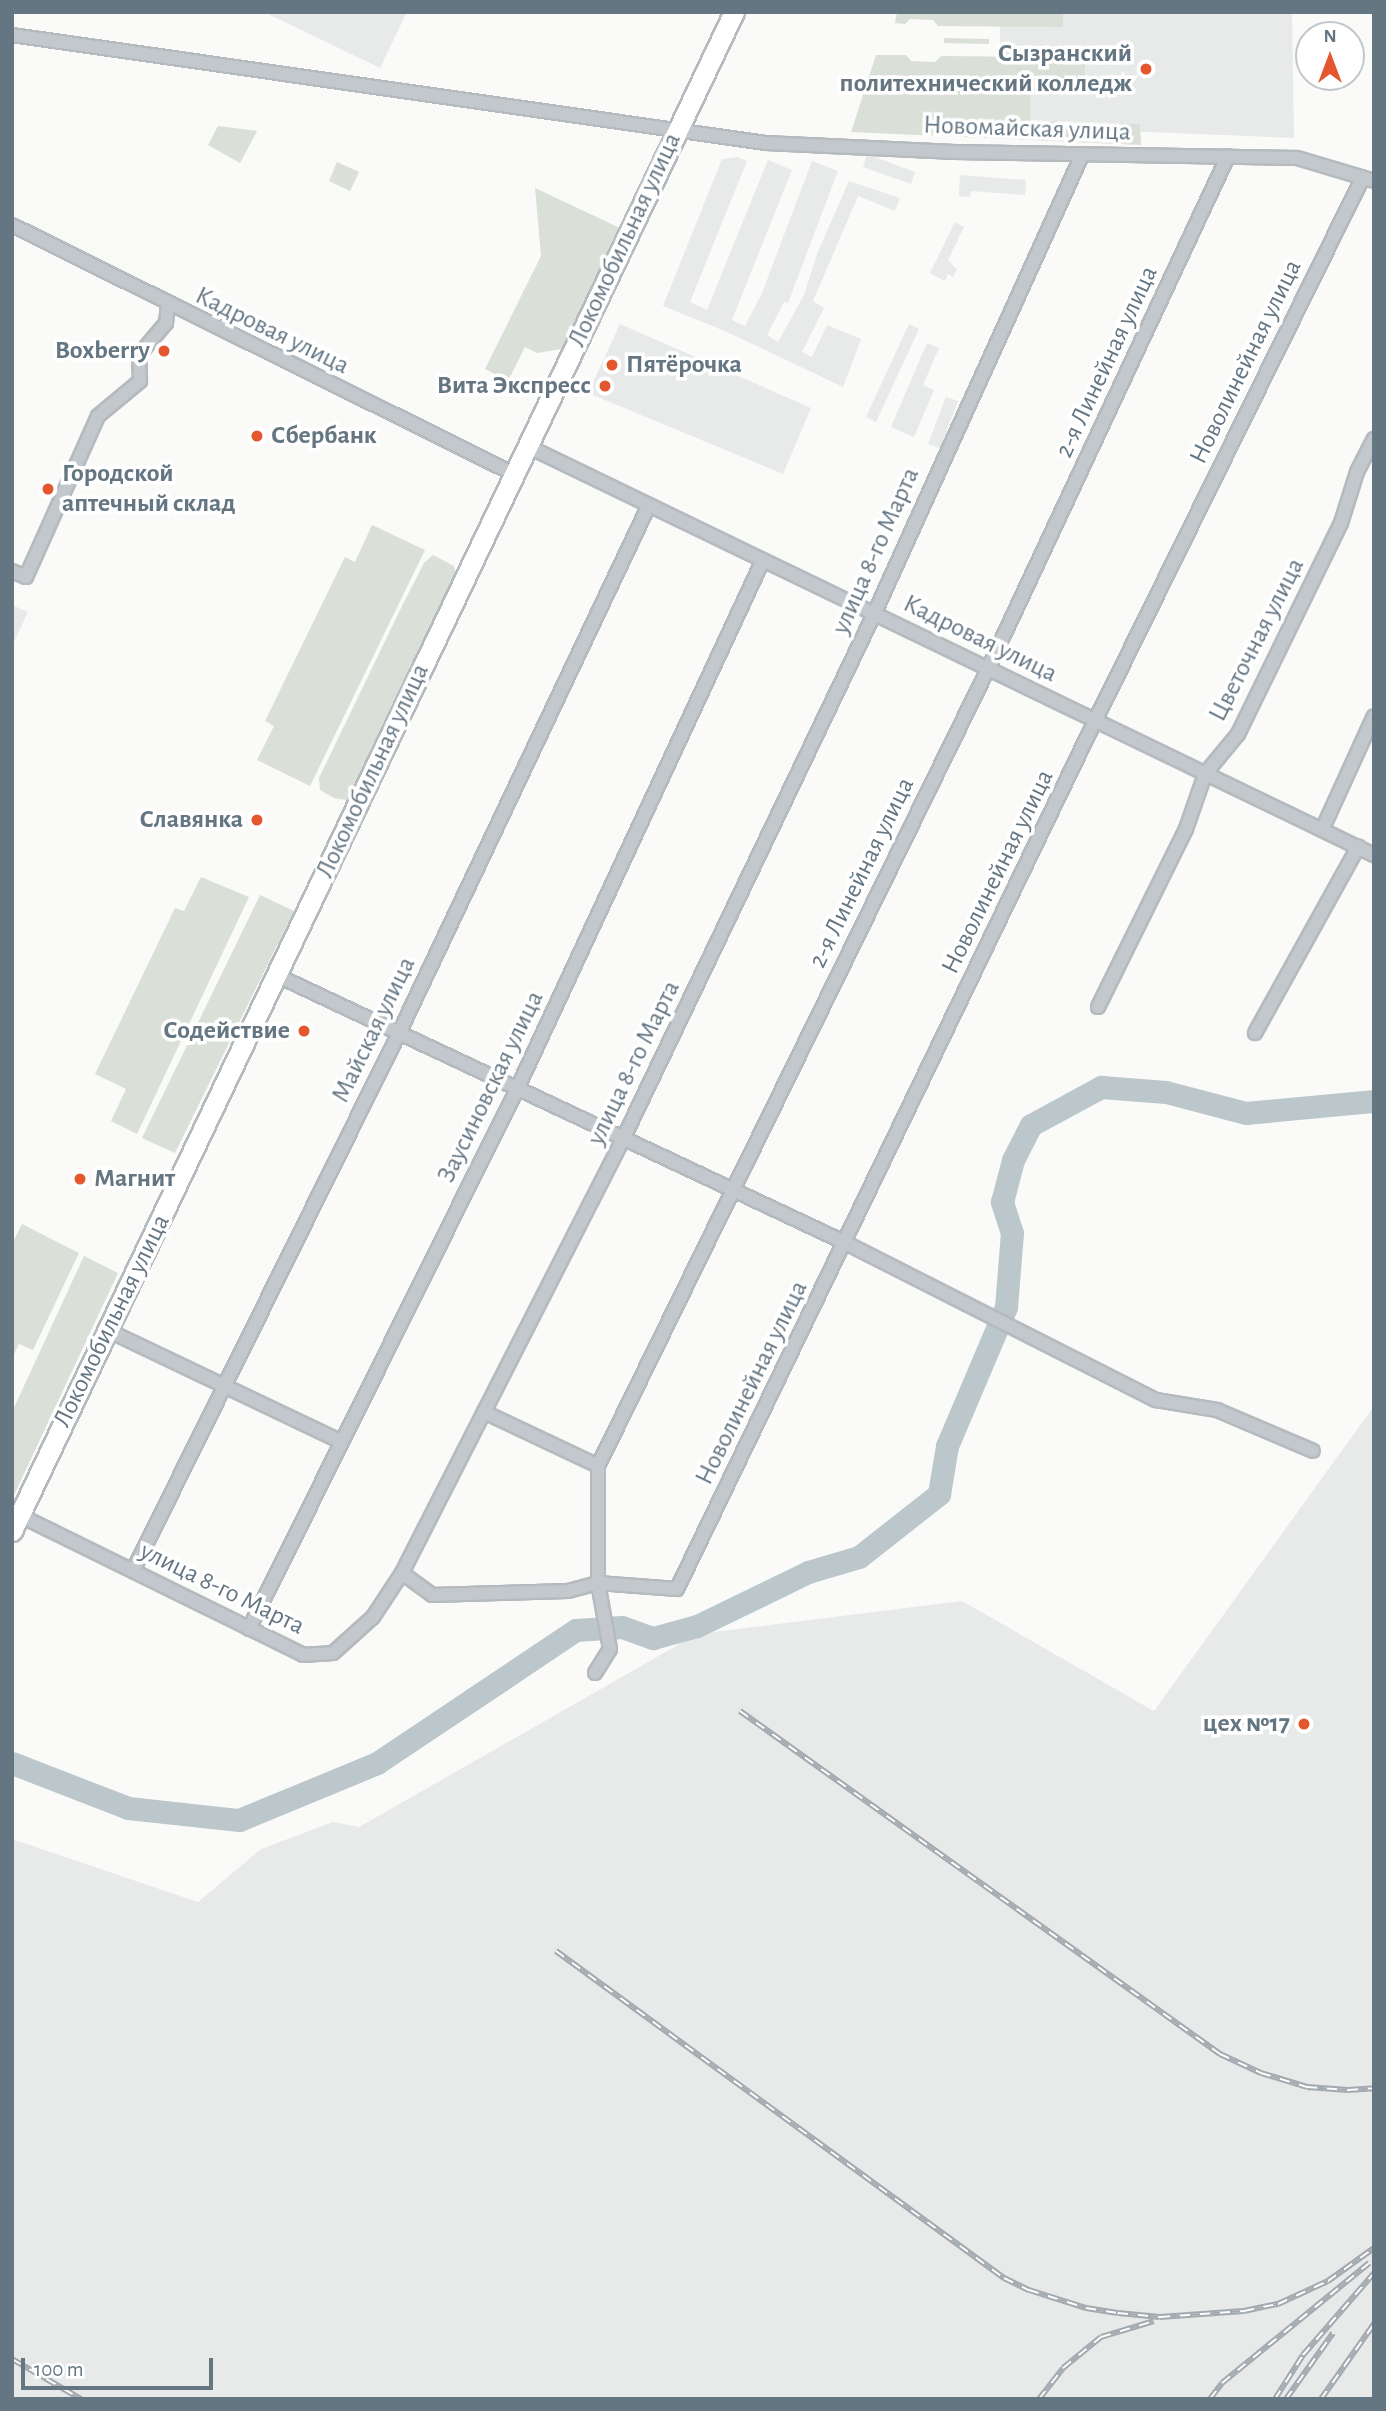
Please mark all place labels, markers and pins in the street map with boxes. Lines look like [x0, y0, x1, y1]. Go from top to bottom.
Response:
place label: Сызранский политехнический колледж [840, 38, 1132, 100]
marker: Сызранский политехнический колледж [1138, 61, 1154, 77]
place label: Boxberry [55, 335, 150, 367]
marker: Boxberry [156, 343, 172, 359]
place label: Пятёрочка [626, 349, 742, 381]
marker: Пятёрочка [604, 357, 620, 373]
place label: Вита Экспресс [437, 370, 591, 402]
marker: Вита Экспресс [597, 378, 613, 394]
place label: Сбербанк [271, 420, 377, 452]
marker: Сбербанк [249, 428, 265, 444]
place label: Городской аптечный склад [62, 458, 236, 520]
marker: Городской аптечный склад [40, 481, 56, 497]
place label: Славянка [139, 804, 243, 836]
marker: Славянка [249, 812, 265, 828]
place label: Содействие [163, 1015, 290, 1047]
marker: Содействие [296, 1023, 312, 1039]
place label: Магнит [94, 1163, 175, 1195]
marker: Магнит [72, 1171, 88, 1187]
place label: цех №17 [1203, 1708, 1290, 1740]
marker: цех №17 [1296, 1716, 1312, 1732]

